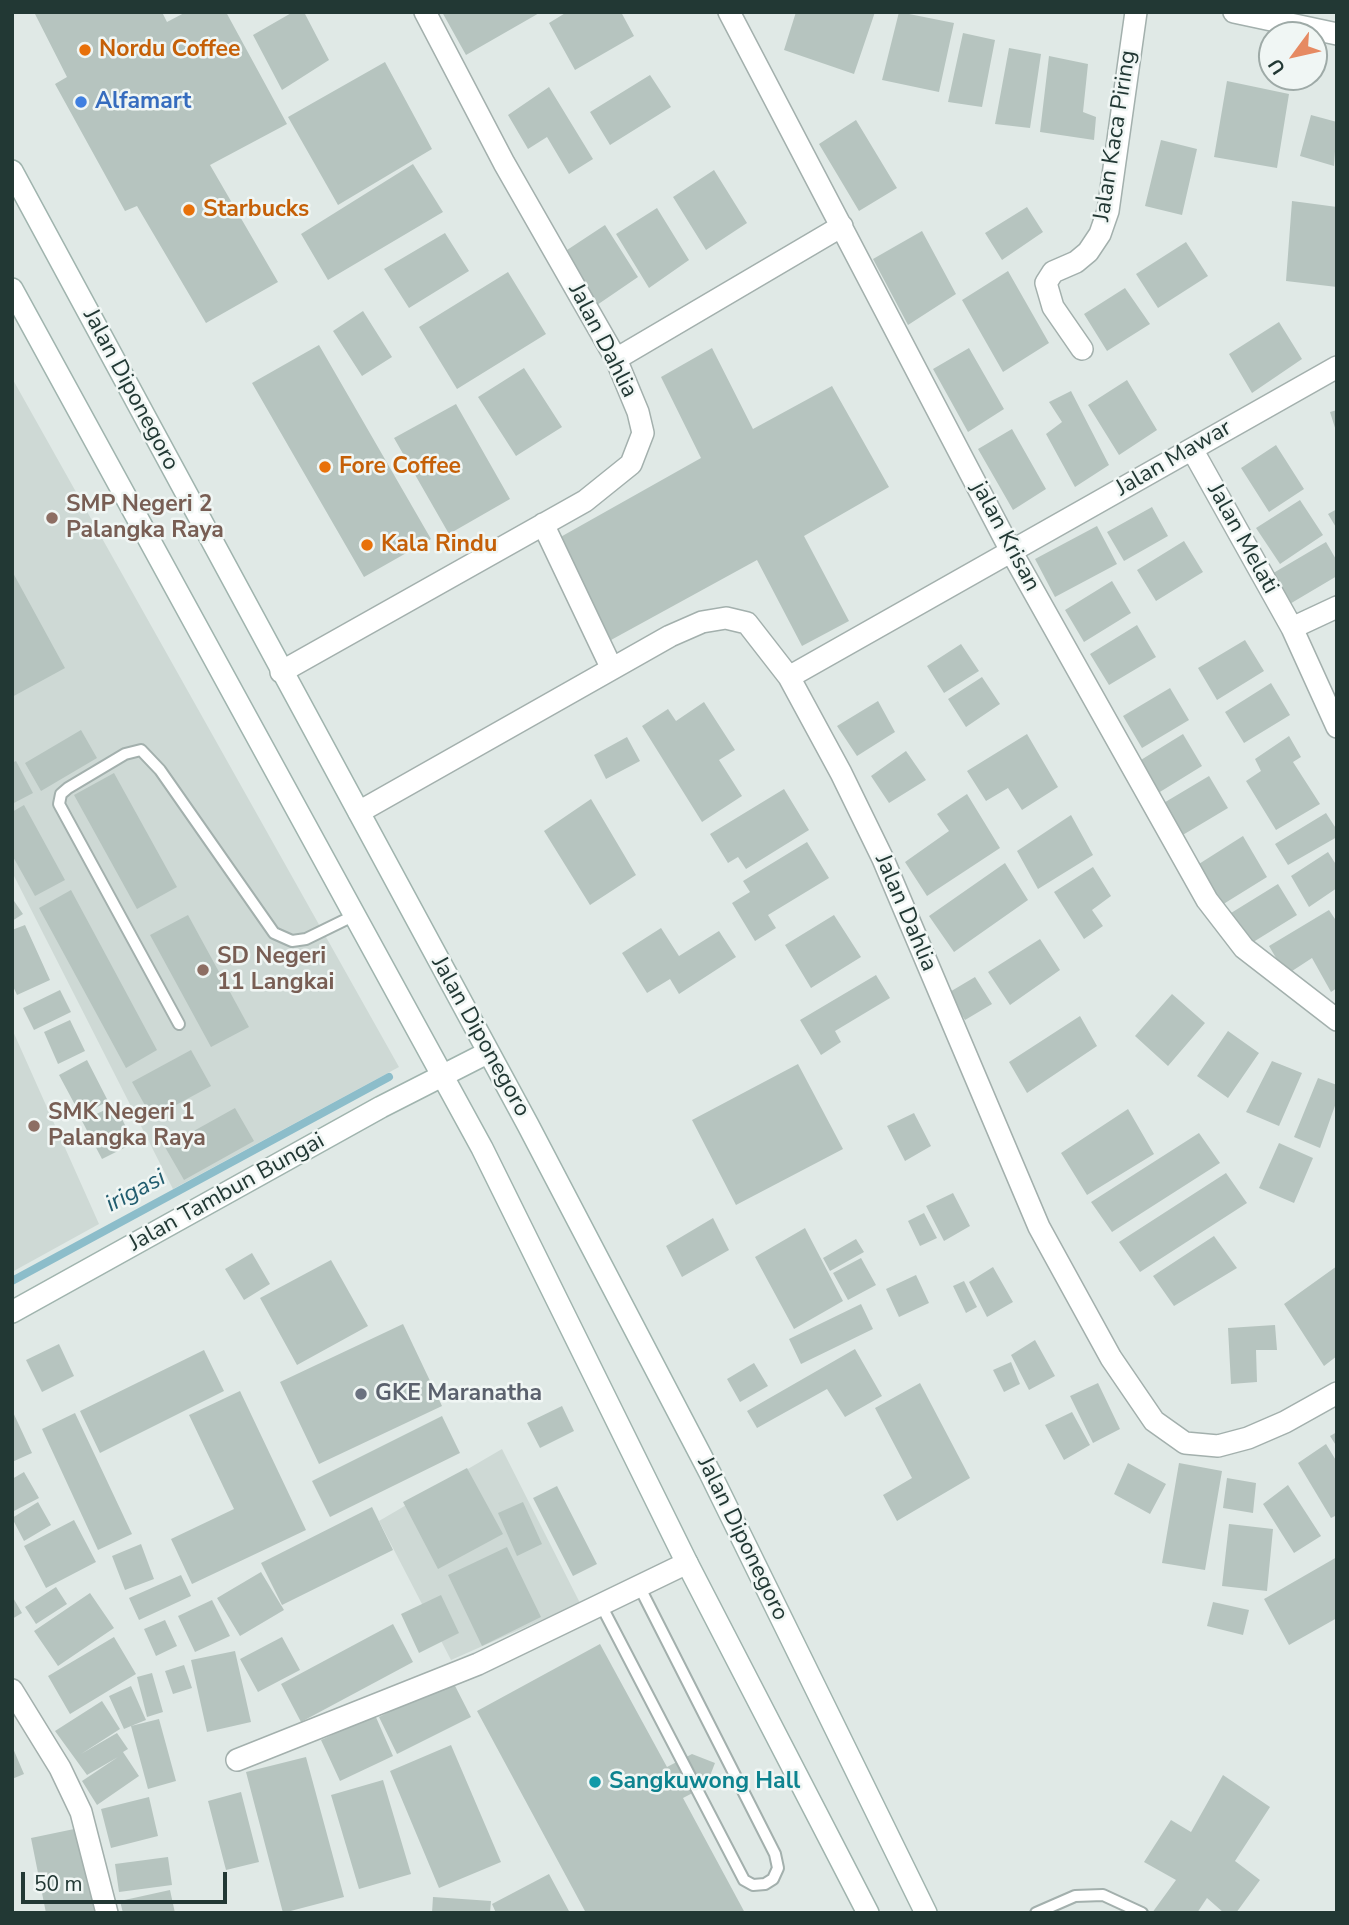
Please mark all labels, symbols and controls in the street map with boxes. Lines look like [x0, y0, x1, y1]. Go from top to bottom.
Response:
north arrow [1258, 21, 1328, 91]
place label: Nordu Coffee [99, 36, 240, 64]
marker: Nordu Coffee [77, 42, 93, 58]
street label: Jalan Kaca Piring [1089, 48, 1143, 224]
text: U [1262, 53, 1292, 79]
place label: Alfamart [95, 88, 191, 116]
marker: Alfamart [73, 94, 89, 110]
place label: Starbucks [203, 196, 309, 224]
marker: Starbucks [181, 202, 197, 218]
street label: Jalan Dahlia [561, 279, 643, 403]
street label: Jalan Diponegoro [76, 305, 184, 475]
street label: Jalan Mawar [1111, 415, 1237, 503]
place label: Fore Coffee [339, 453, 461, 481]
marker: Fore Coffee [317, 459, 333, 475]
street label: jalan Krisan [965, 478, 1045, 596]
street label: Jalan Melati [1200, 479, 1284, 599]
place label: SMP Negeri 2 Palangka Raya [66, 491, 224, 545]
marker: SMP Negeri 2 Palangka Raya [44, 510, 60, 526]
place label: Kala Rindu [381, 531, 497, 559]
marker: Kala Rindu [359, 537, 375, 553]
street label: Jalan Dahlia [868, 850, 942, 976]
place label: SD Negeri 11 Langkai [217, 943, 334, 997]
street label: Jalan Diponegoro [425, 952, 535, 1122]
marker: SD Negeri 11 Langkai [195, 962, 211, 978]
place label: SMK Negeri 1 Palangka Raya [48, 1099, 206, 1153]
marker: SMK Negeri 1 Palangka Raya [26, 1118, 42, 1134]
street label: Jalan Tambun Bungai [124, 1128, 330, 1258]
water label: irigasi [101, 1164, 171, 1220]
place label: GKE Maranatha [375, 1380, 542, 1408]
marker: GKE Maranatha [353, 1386, 369, 1402]
street label: Jalan Diponegoro [690, 1453, 794, 1625]
place label: Sangkuwong Hall [609, 1768, 800, 1796]
marker: Sangkuwong Hall [587, 1774, 603, 1790]
scale bar [24, 1858, 231, 1902]
text: 50 m [34, 1870, 83, 1898]

